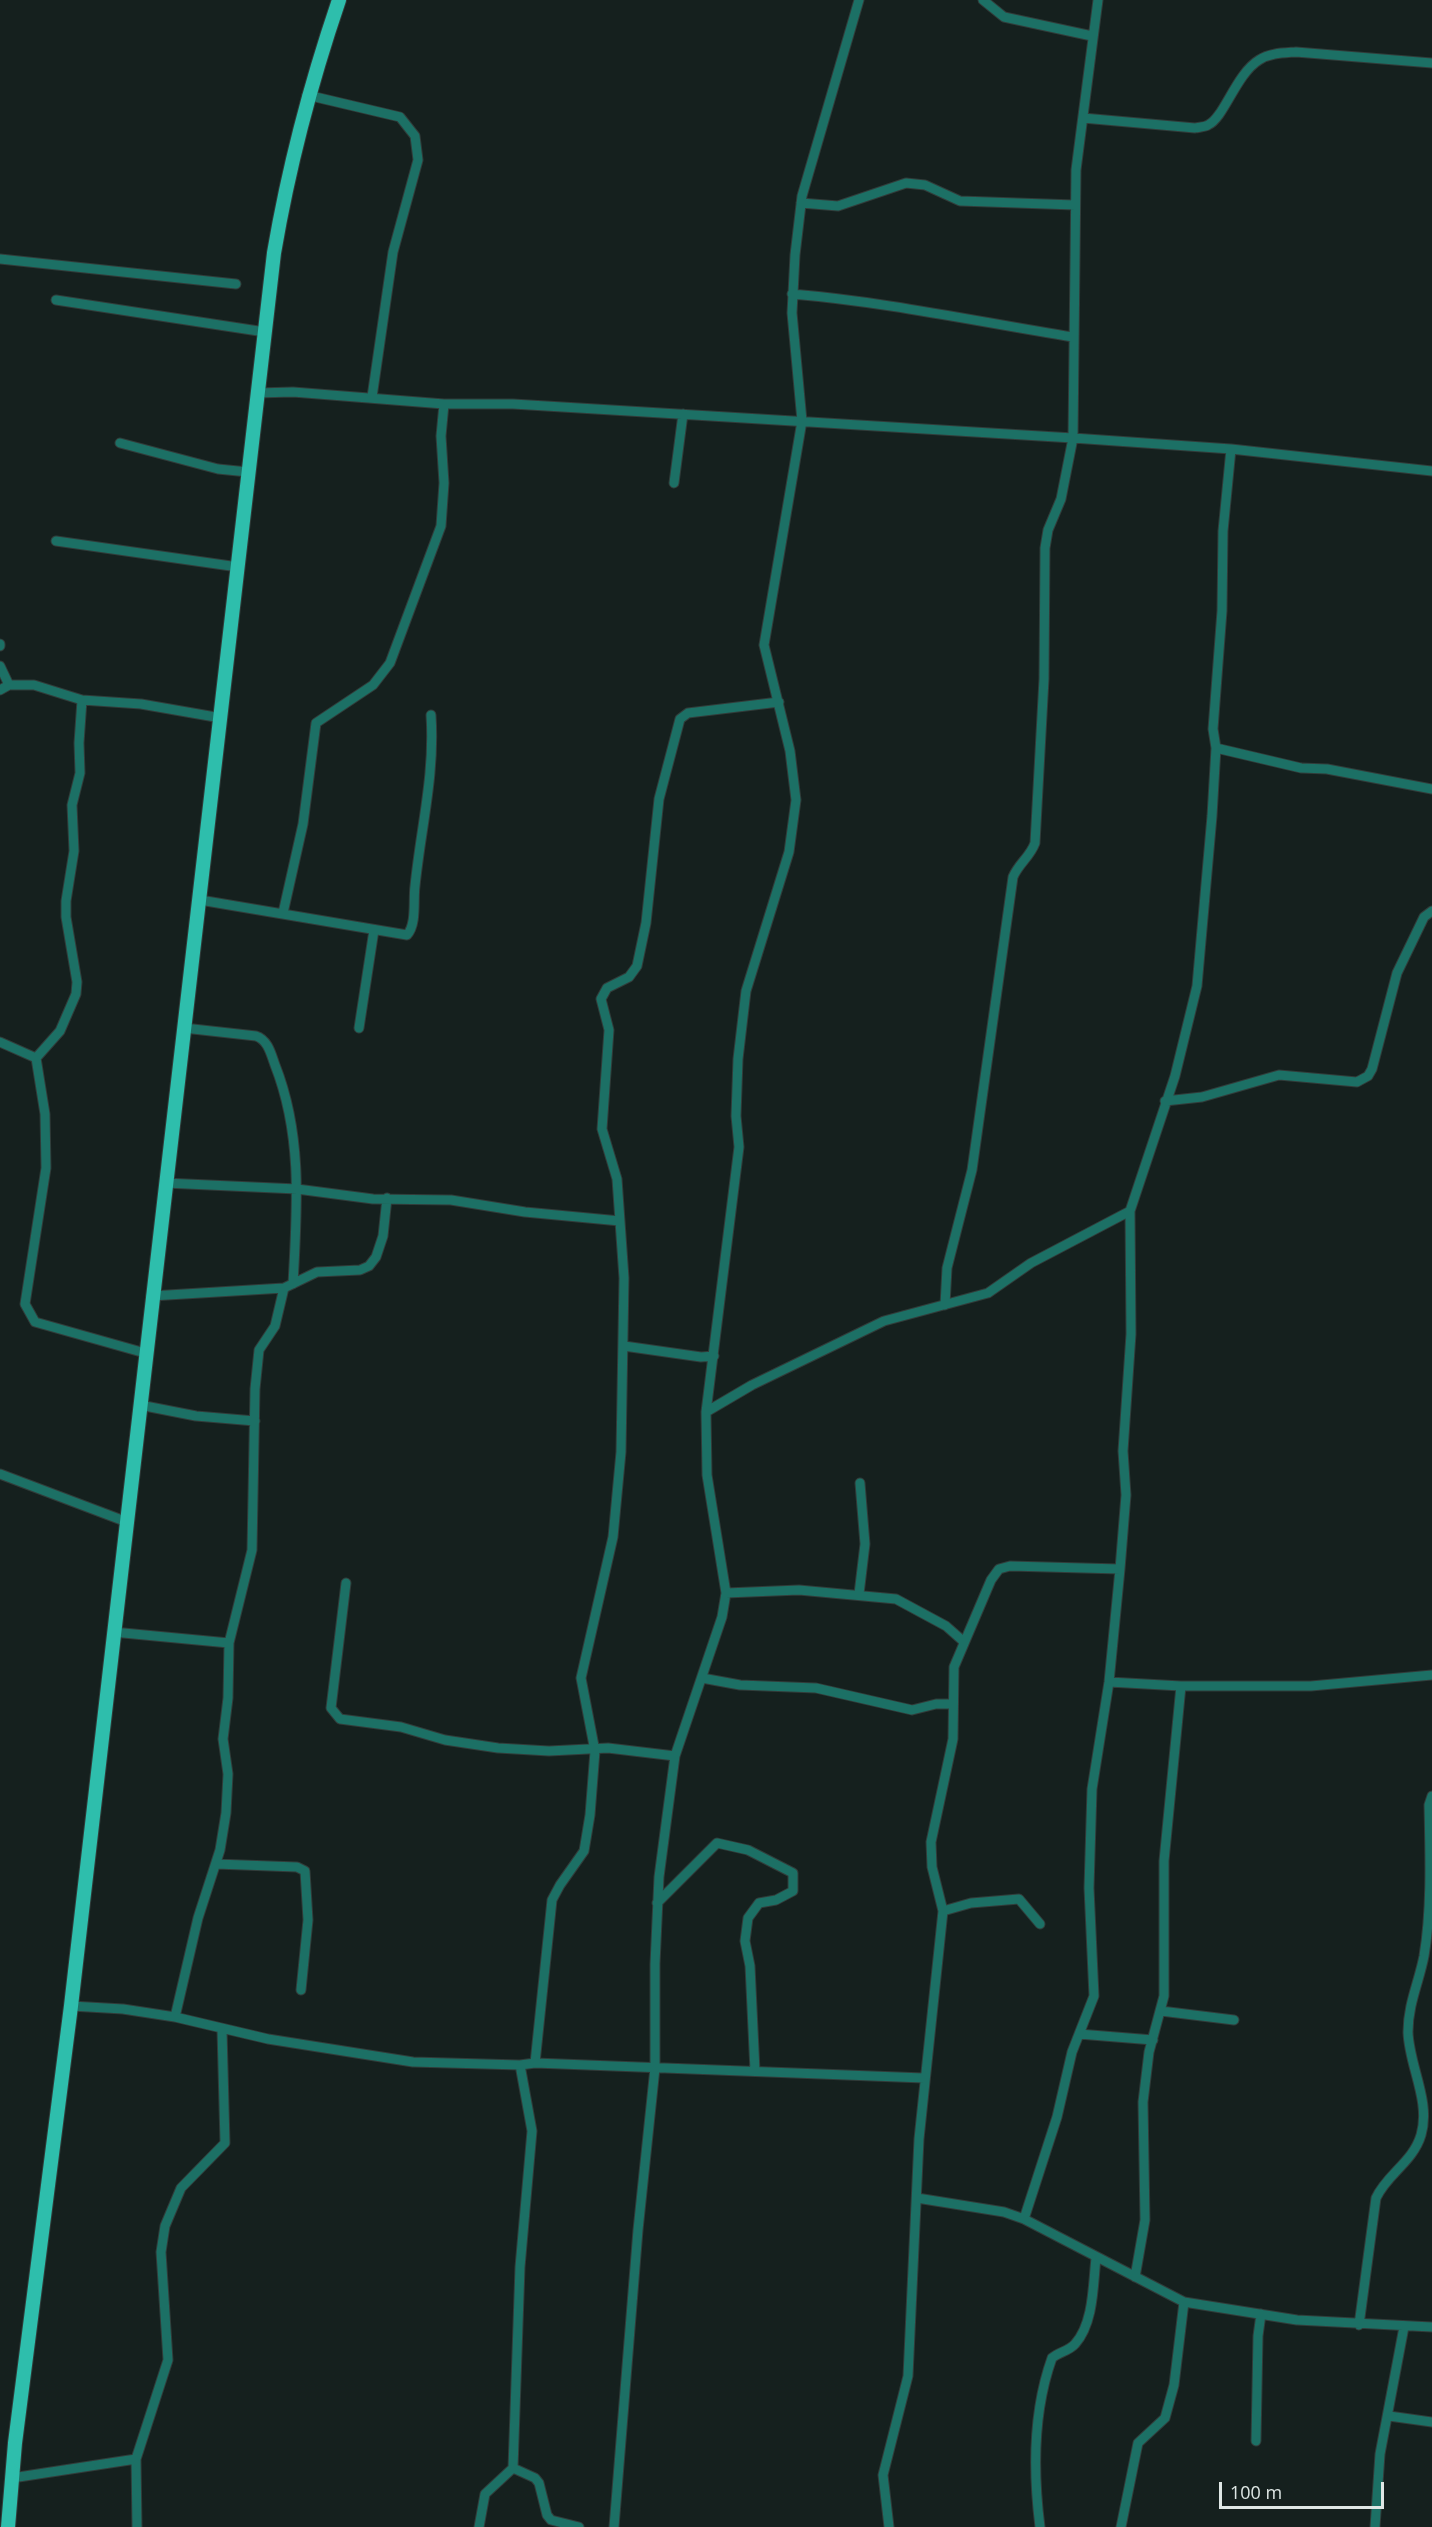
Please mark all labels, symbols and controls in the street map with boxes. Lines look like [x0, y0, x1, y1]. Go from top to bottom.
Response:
scale bar [1222, 2470, 1387, 2508]
text: 100 m [1230, 2480, 1282, 2504]

